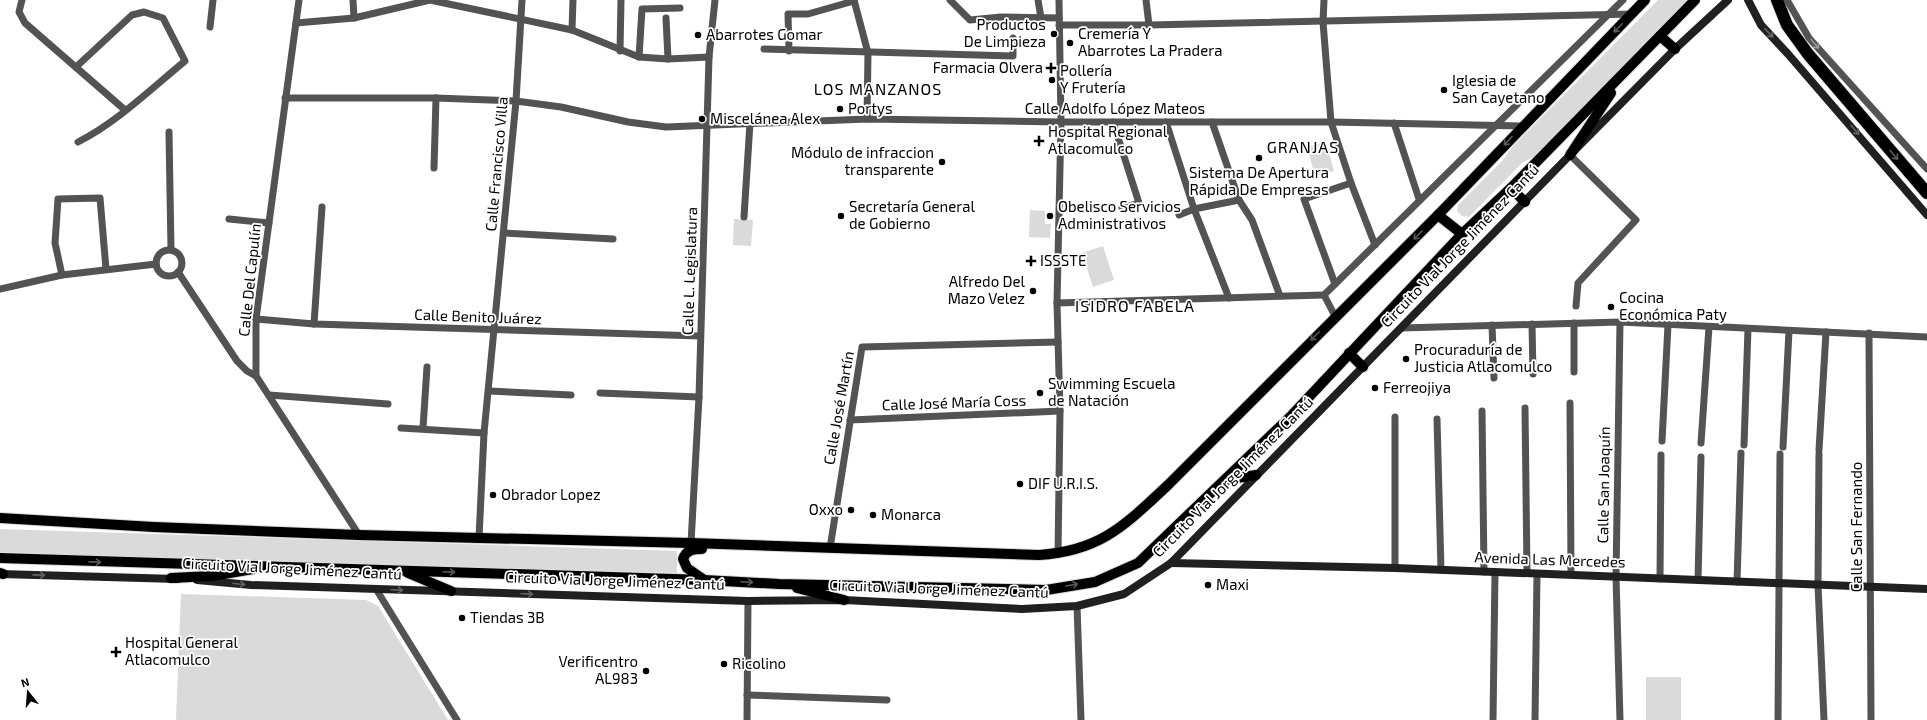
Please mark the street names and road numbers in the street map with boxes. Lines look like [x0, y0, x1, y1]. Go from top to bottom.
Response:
street label: Calle Francisco Villa [481, 96, 511, 232]
street label: Calle Adolfo López Mateos [1025, 99, 1205, 117]
street label: Circuito Vial Jorge Jiménez Cantú [1377, 160, 1542, 331]
street label: Calle L. Legislatura [678, 207, 700, 335]
street label: Calle Del Capulín [234, 223, 264, 337]
street label: Calle Benito Juárez [414, 305, 542, 327]
street label: Calle José Martín [819, 350, 857, 466]
street label: Calle José María Coss [881, 390, 1026, 414]
street label: Circuito Vial Jorge Jiménez Cantú [1148, 392, 1316, 560]
street label: Calle San Joaquín [1593, 426, 1613, 544]
street label: Calle San Fernando [1847, 462, 1865, 592]
street label: Avenida Las Mercedes [1474, 547, 1626, 571]
street label: Circuito Vial Jorge Jiménez Cantú [182, 553, 402, 583]
street label: Circuito Vial Jorge Jiménez Cantú [505, 567, 725, 593]
street label: Circuito Vial Jorge Jiménez Cantú [829, 575, 1049, 601]

